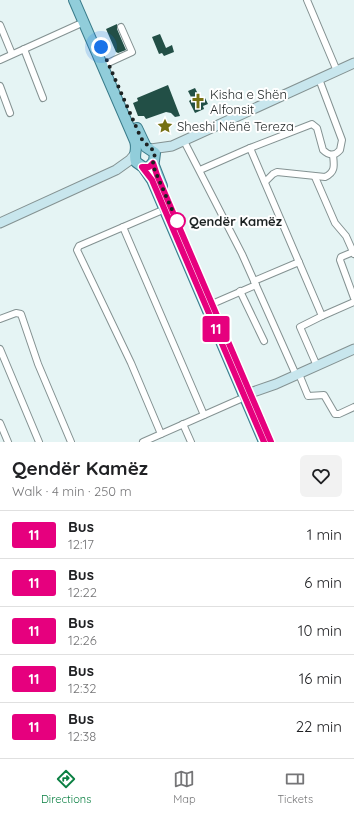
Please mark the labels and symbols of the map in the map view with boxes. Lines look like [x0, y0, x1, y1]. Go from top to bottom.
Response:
your location [91, 37, 111, 57]
place label: Kisha e Shën Alfonsit [210, 86, 287, 117]
church icon: Kisha e Shën Alfonsit [189, 92, 207, 110]
place icon: Sheshi Nënë Tereza [156, 117, 174, 135]
place label: Sheshi Nënë Tereza [177, 118, 294, 134]
marker: Qendër Kamëz [168, 212, 186, 230]
place label: Qendër Kamëz [189, 213, 282, 229]
line badge: 11 [198, 316, 234, 342]

